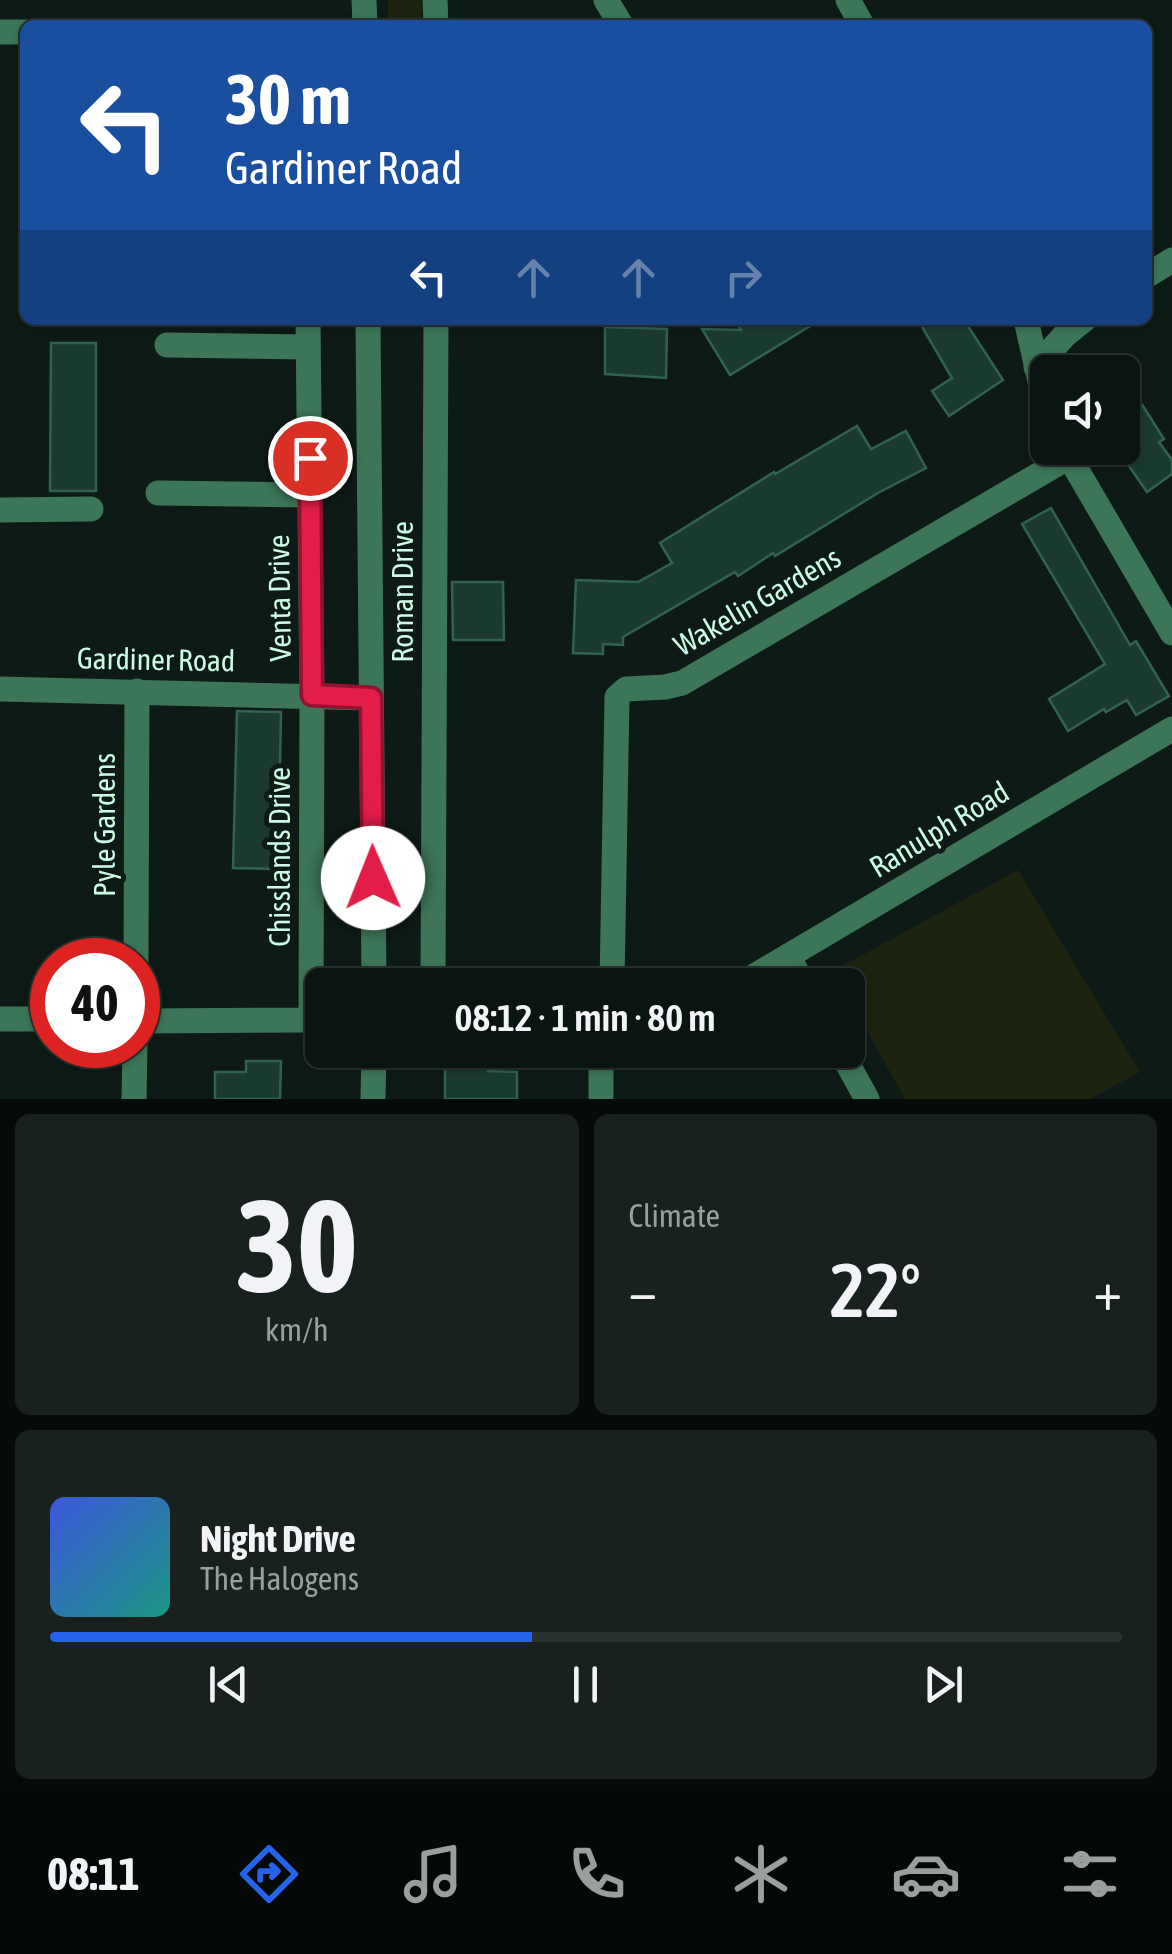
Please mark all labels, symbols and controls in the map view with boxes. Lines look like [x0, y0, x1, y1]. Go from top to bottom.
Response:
text: 30 m [225, 59, 351, 139]
icon: left [60, 60, 190, 190]
text: Gardiner Road [225, 142, 462, 194]
icon: left [401, 250, 456, 305]
icon: ahead [506, 250, 561, 305]
icon: ahead [611, 250, 666, 305]
icon: right [716, 250, 771, 305]
map controls [1030, 355, 1140, 465]
button: sound [1030, 355, 1140, 465]
pin [268, 416, 353, 501]
icon: arrive [283, 431, 338, 486]
street label: Roman Drive [385, 521, 419, 663]
street label: Venta Drive [261, 534, 297, 662]
street label: Wakelin Gardens [668, 540, 846, 662]
street label: Gardiner Road [77, 641, 235, 677]
street label: Pyle Gardens [87, 753, 121, 897]
street label: Chisslands Drive [262, 767, 296, 947]
street label: Ranulph Road [863, 774, 1015, 884]
position arrow [321, 826, 425, 930]
speed limit sign: 40 [30, 938, 160, 1068]
text: 08:12 · 1 min · 80 m [454, 996, 716, 1039]
text: 30 [236, 1171, 358, 1320]
text: Climate [629, 1197, 720, 1234]
text: 22° [830, 1247, 921, 1333]
text: − [629, 1259, 657, 1322]
text: + [1093, 1259, 1122, 1322]
text: km/h [265, 1311, 328, 1348]
text: Night Drive [200, 1517, 356, 1560]
text: The Halogens [200, 1560, 359, 1597]
icon: previous [201, 1657, 256, 1712]
icon: pause [558, 1657, 613, 1712]
icon: next [916, 1657, 971, 1712]
icon: directions [234, 1839, 304, 1909]
icon: music [398, 1839, 468, 1909]
icon: phone [562, 1839, 632, 1909]
icon: climate [726, 1839, 796, 1909]
icon: car [891, 1839, 961, 1909]
icon: filters [1055, 1839, 1125, 1909]
text: 08:11 [47, 1848, 140, 1900]

